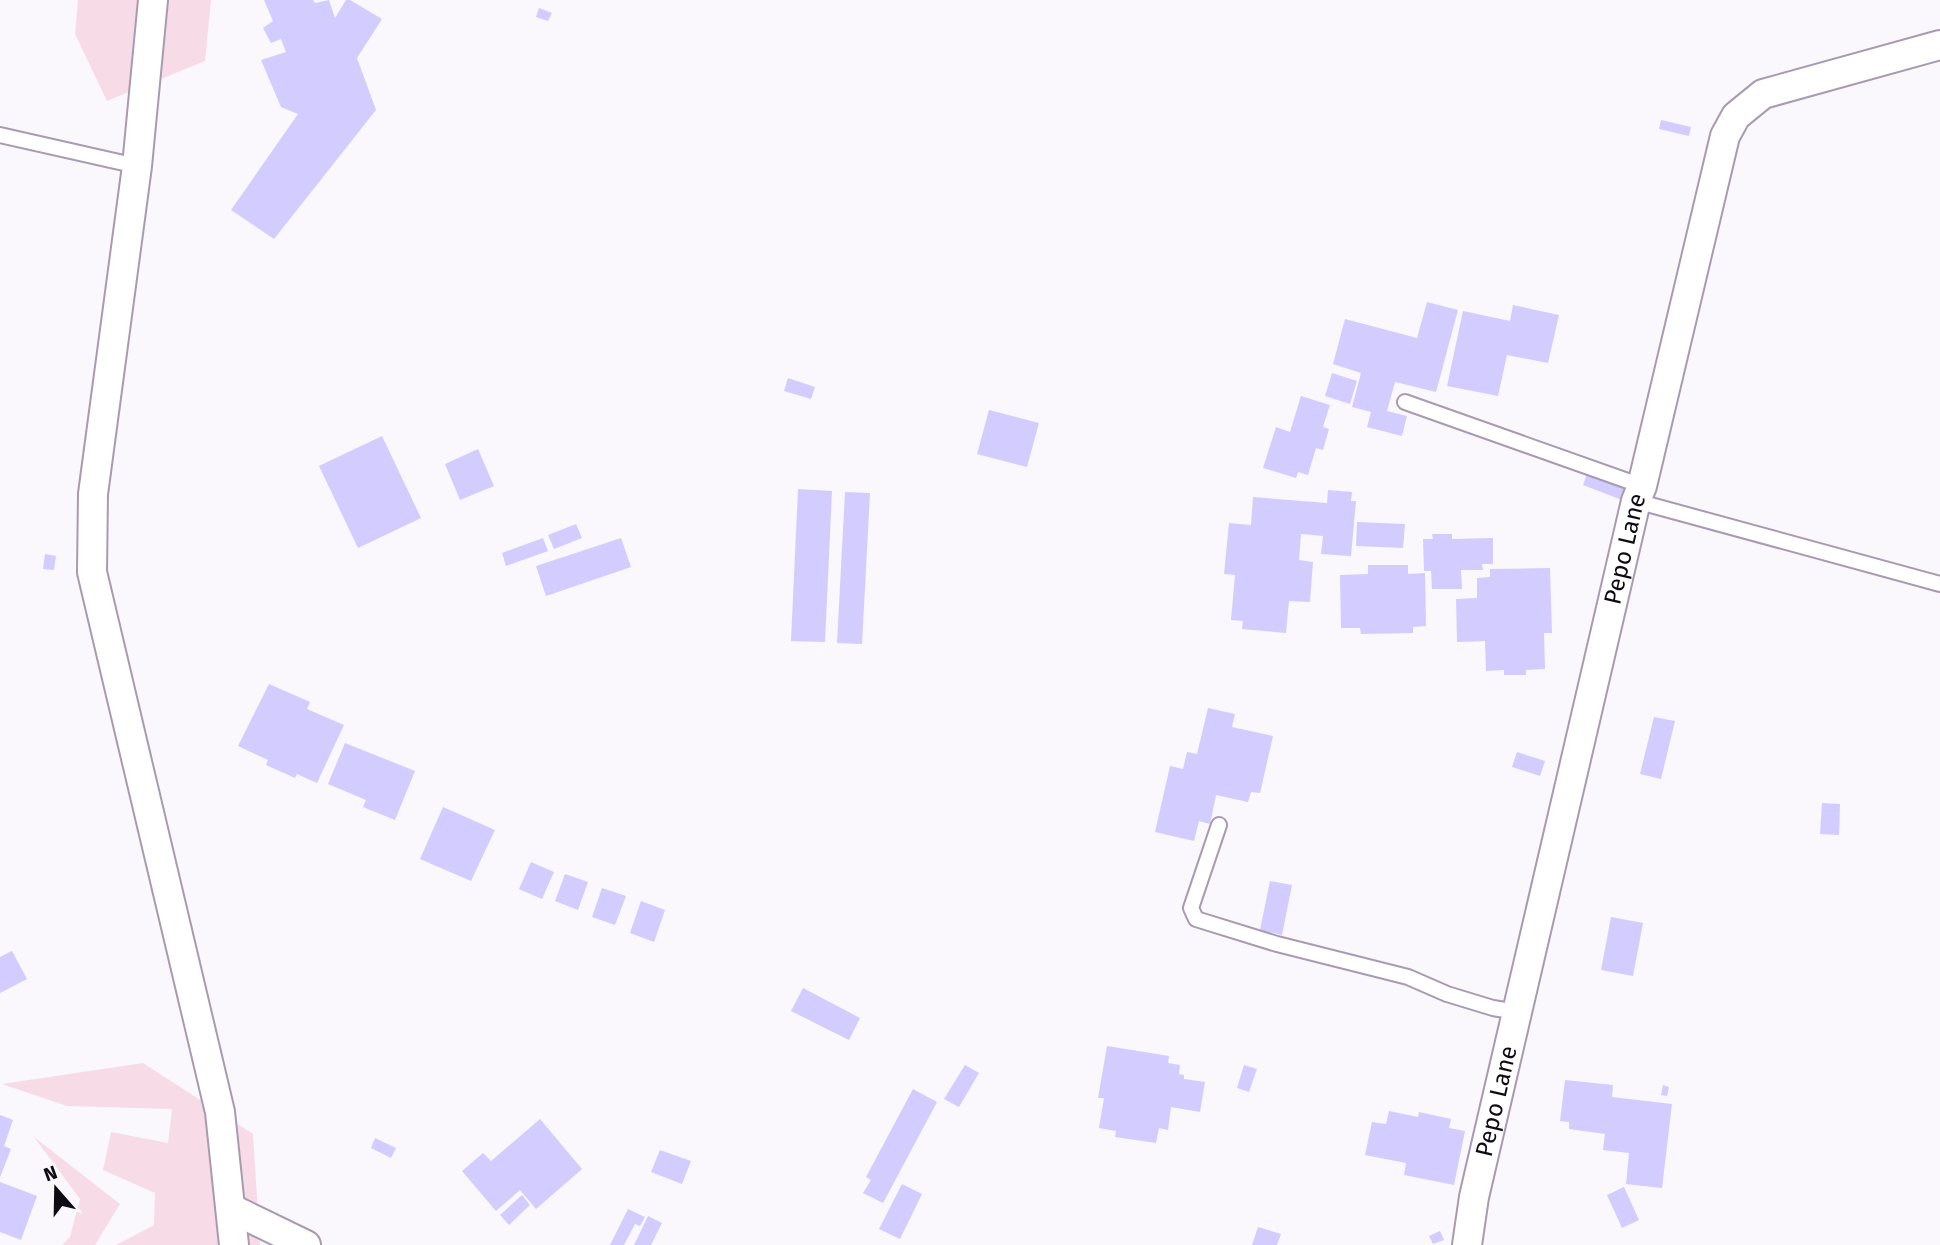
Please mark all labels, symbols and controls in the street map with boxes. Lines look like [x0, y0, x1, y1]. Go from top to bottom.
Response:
street label: Pepo Lane [1598, 489, 1652, 607]
street label: Pepo Lane [1470, 1043, 1523, 1159]
north arrow [21, 1154, 91, 1224]
text: N [40, 1161, 60, 1186]

